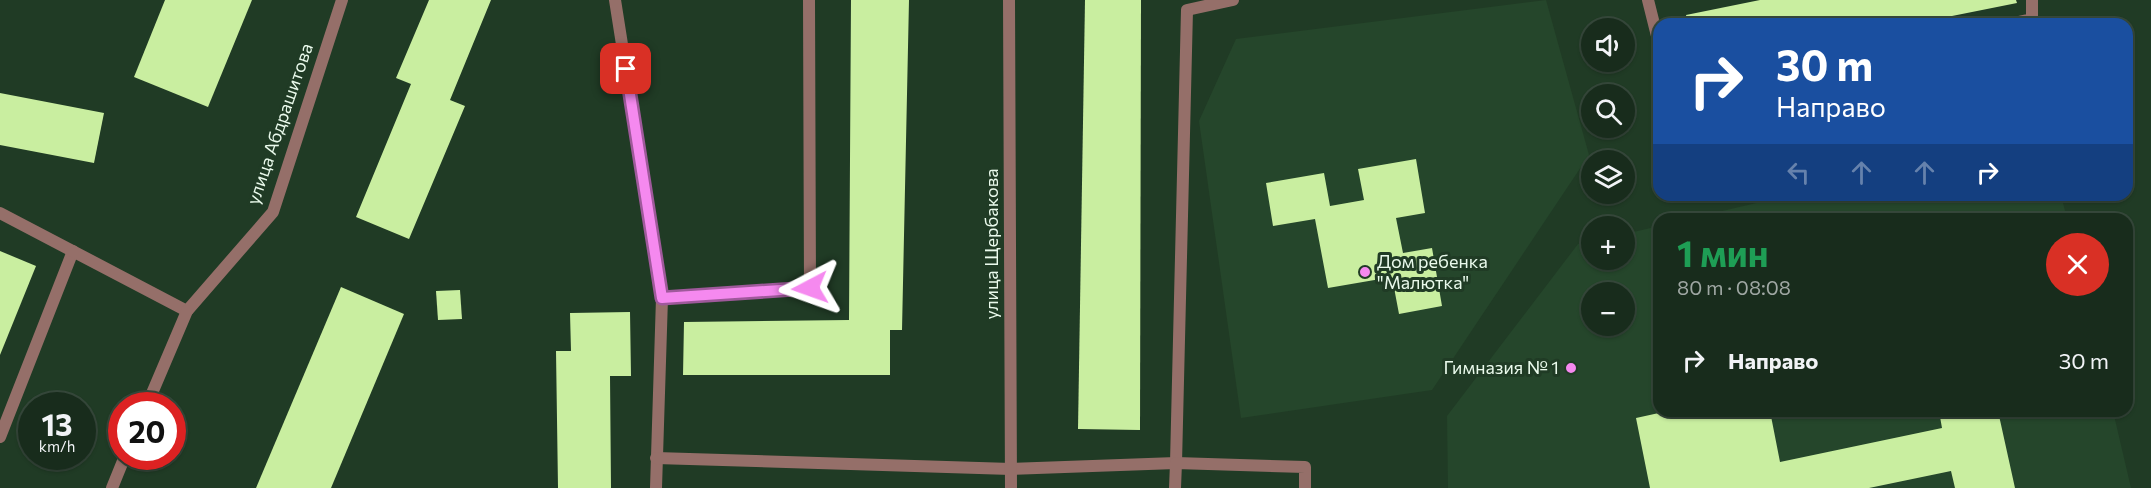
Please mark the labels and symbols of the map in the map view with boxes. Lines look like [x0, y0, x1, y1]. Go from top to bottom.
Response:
street label: улица Абдрашитова [241, 40, 317, 207]
pin [600, 43, 651, 94]
street label: улица Щербакова [980, 168, 1002, 320]
place label: Дом ребенка "Малютка" [1377, 250, 1488, 293]
position arrow [778, 256, 842, 320]
marker: Дом ребенка "Малютка" [1358, 265, 1372, 279]
place label: Гимназия № 1 [1443, 356, 1559, 378]
marker: Гимназия № 1 [1564, 361, 1578, 375]
speed limit sign: 20 [108, 392, 186, 470]

